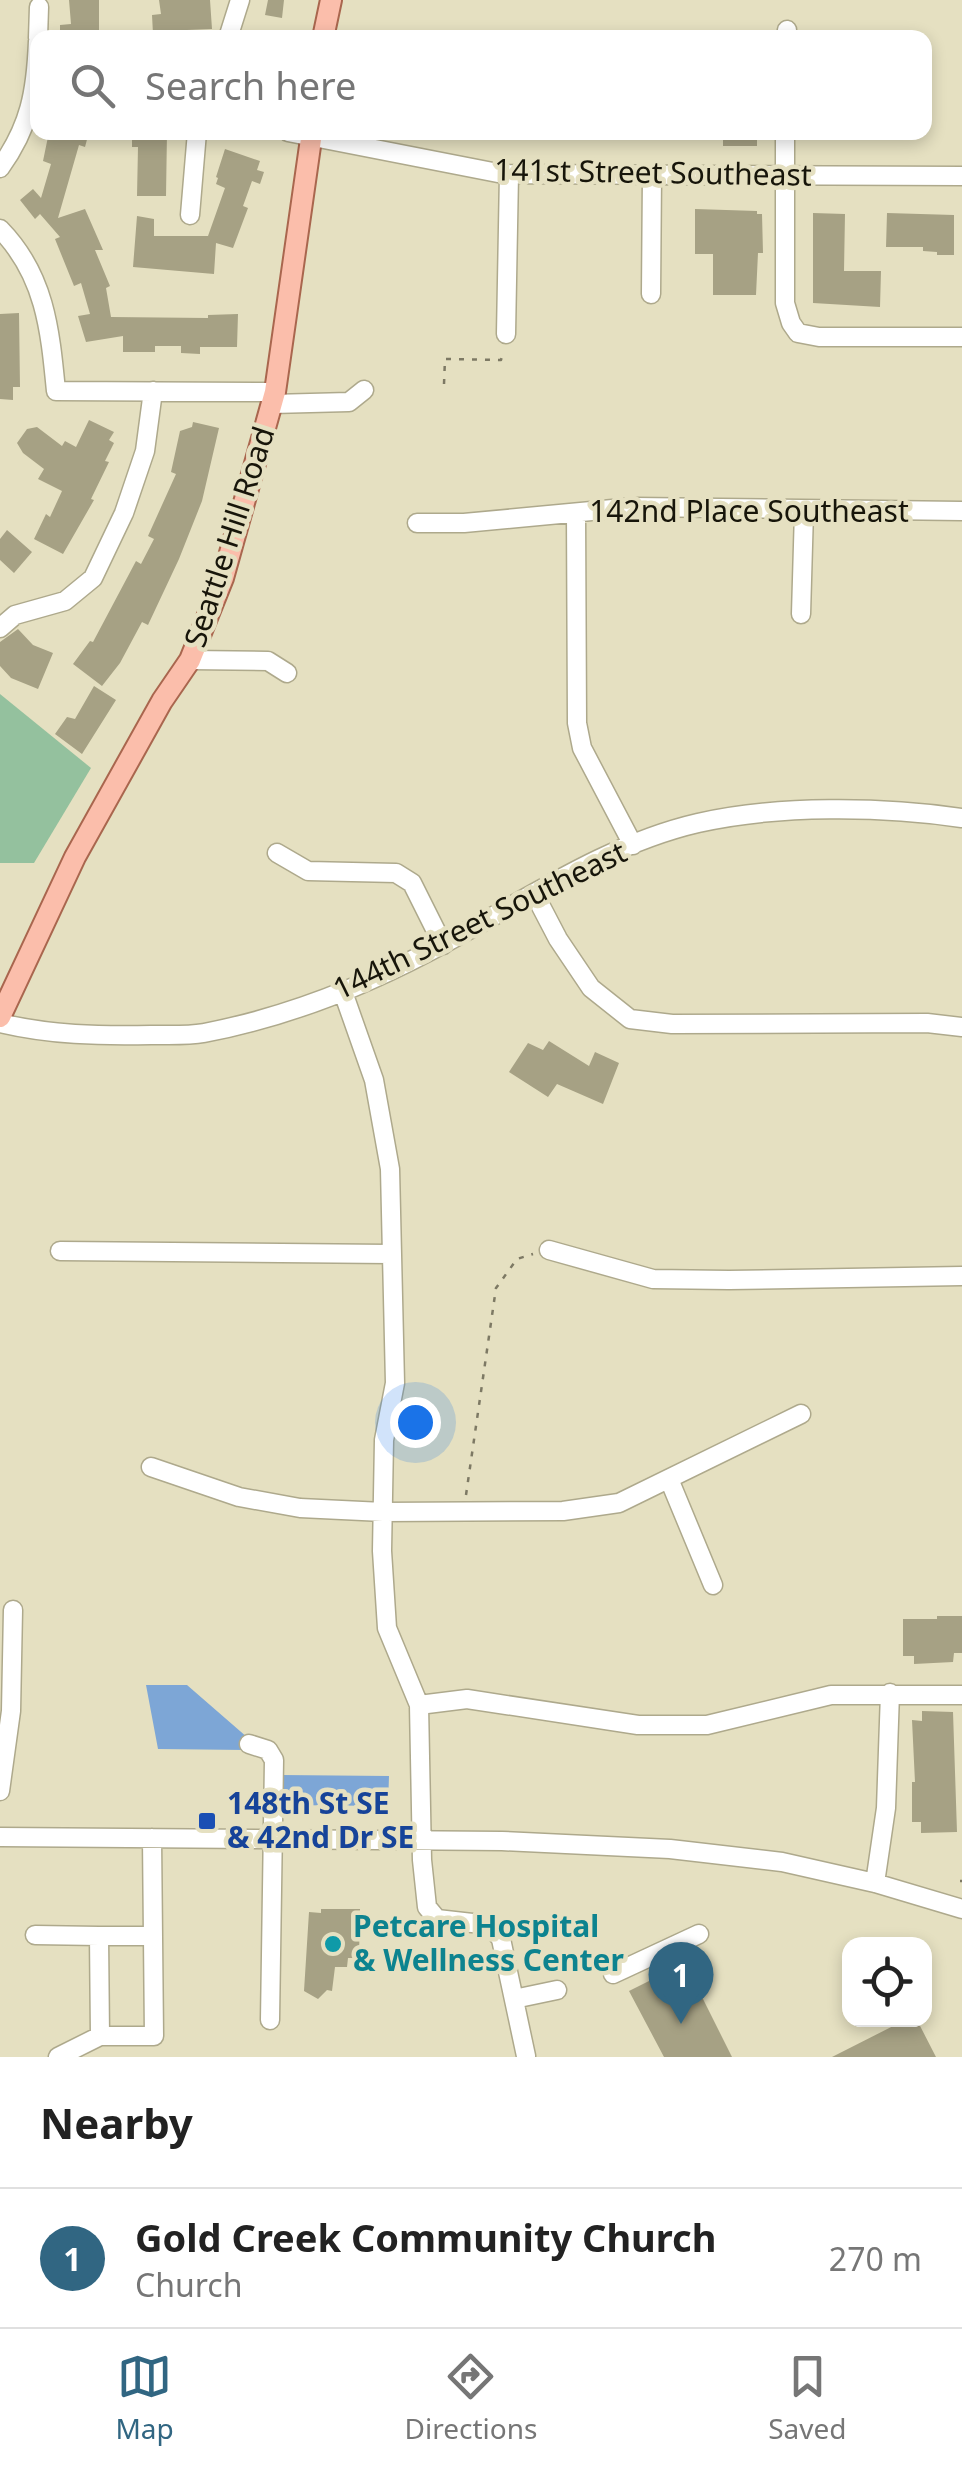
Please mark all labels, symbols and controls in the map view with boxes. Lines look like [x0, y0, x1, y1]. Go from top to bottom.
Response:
search box [30, 30, 932, 140]
icon: search [65, 58, 120, 113]
text: Search here [145, 59, 356, 111]
street label: 141st Street Southeast [494, 148, 812, 195]
street label: Seattle Hill Road [174, 421, 284, 652]
street label: 142nd Place Southeast [589, 490, 909, 531]
street label: 144th Street Southeast [326, 831, 633, 1009]
your location [390, 1397, 441, 1448]
place label: 148th St SE & 42nd Dr SE [227, 1782, 414, 1857]
marker: 148th St SE & 42nd Dr SE [196, 1810, 218, 1832]
place label: Petcare Hospital & Wellness Center [353, 1905, 624, 1980]
marker: Petcare Hospital & Wellness Center [322, 1933, 344, 1955]
map controls [842, 1937, 932, 2027]
button: locate [842, 1937, 932, 2027]
pin: 1 [648, 1942, 714, 2024]
text: Nearby [40, 2094, 193, 2151]
text: Gold Creek Community Church [135, 2211, 716, 2263]
text: 1 [63, 2237, 82, 2280]
text: 270 m [829, 2237, 922, 2280]
text: Church [135, 2263, 243, 2306]
tab: Map [115, 2349, 174, 2447]
tab: Directions [405, 2349, 537, 2447]
tab: Saved [768, 2349, 847, 2447]

